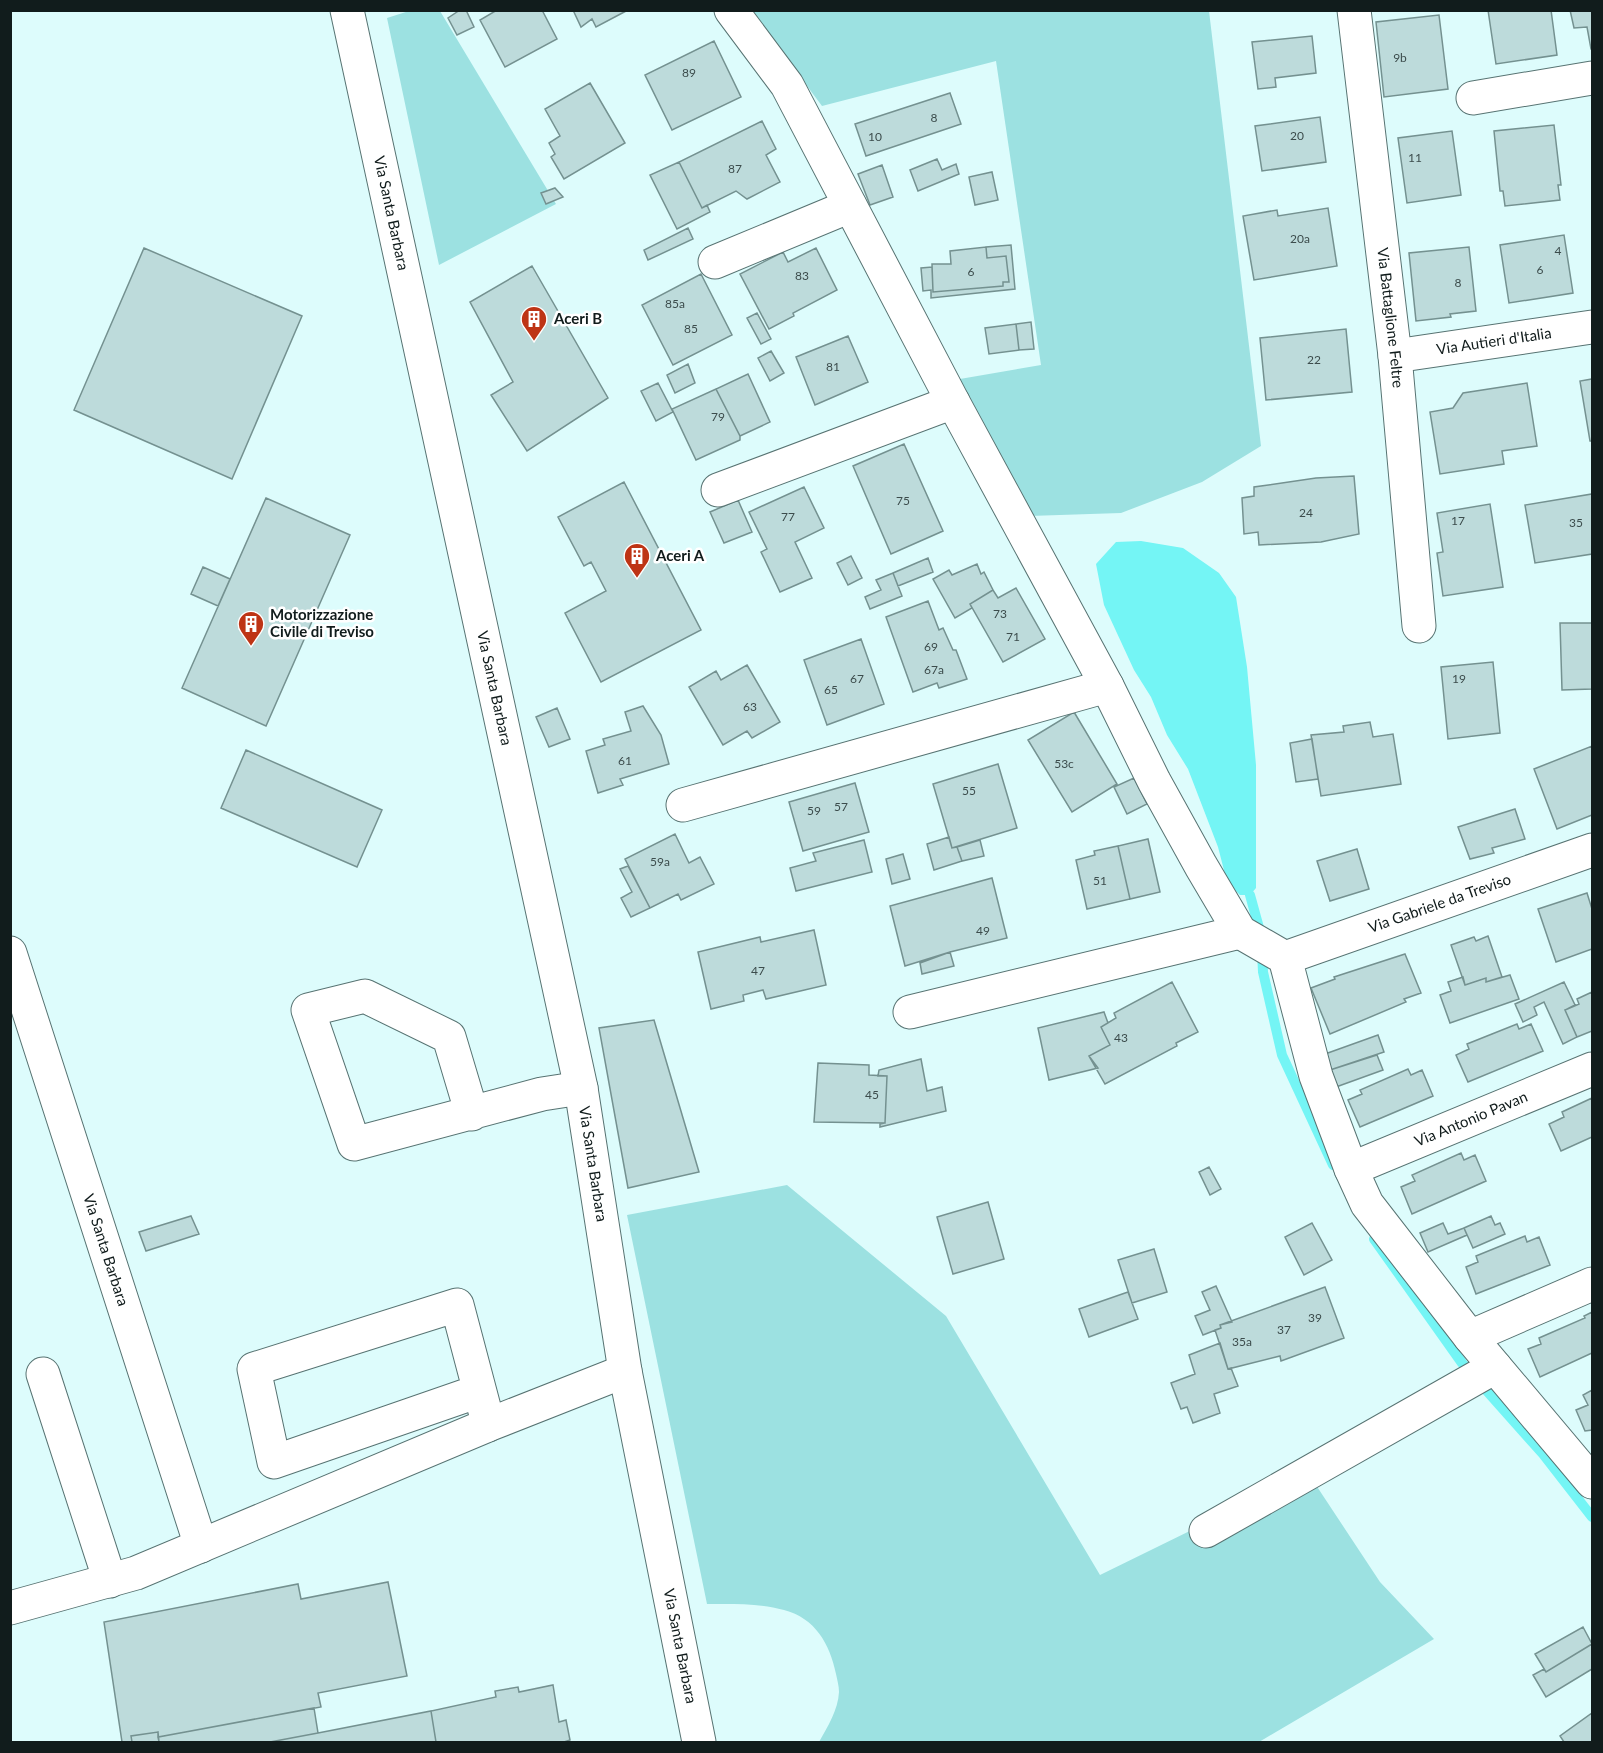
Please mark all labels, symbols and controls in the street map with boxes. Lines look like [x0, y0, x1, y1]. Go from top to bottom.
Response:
house number: 9b [1393, 50, 1407, 65]
house number: 89 [682, 65, 696, 80]
house number: 8 [931, 110, 938, 125]
house number: 20 [1290, 128, 1304, 143]
house number: 10 [868, 129, 882, 144]
house number: 11 [1408, 150, 1422, 165]
street label: Via Santa Barbara [371, 154, 413, 272]
house number: 87 [728, 161, 742, 176]
house number: 20a [1290, 231, 1310, 246]
house number: 4 [1555, 243, 1562, 258]
street label: Via Battaglione Feltre [1374, 247, 1408, 389]
house number: 6 [1537, 262, 1544, 277]
house number: 6 [968, 264, 975, 279]
house number: 83 [795, 268, 809, 283]
house number: 8 [1455, 275, 1462, 290]
house number: 85a [665, 296, 685, 311]
building icon: Aceri B [519, 304, 549, 342]
place label: Aceri B [553, 309, 602, 327]
house number: 85 [684, 321, 698, 336]
street label: Via Autieri d'Italia [1435, 323, 1552, 358]
house number: 22 [1307, 352, 1321, 367]
house number: 81 [826, 359, 840, 374]
house number: 79 [711, 409, 725, 424]
house number: 75 [896, 493, 910, 508]
house number: 24 [1299, 505, 1313, 520]
house number: 77 [781, 509, 795, 524]
house number: 17 [1451, 513, 1465, 528]
house number: 35 [1569, 515, 1583, 530]
building icon: Aceri A [622, 541, 652, 579]
place label: Aceri A [655, 546, 705, 564]
place label: Motorizzazione Civile di Treviso [270, 605, 374, 640]
house number: 73 [993, 606, 1007, 621]
building icon: Motorizzazione Civile di Treviso [236, 609, 266, 647]
street label: Via Santa Barbara [474, 629, 516, 747]
house number: 71 [1006, 629, 1020, 644]
house number: 69 [924, 639, 938, 654]
house number: 67a [924, 662, 944, 677]
house number: 67 [850, 671, 864, 686]
house number: 19 [1452, 671, 1466, 686]
house number: 65 [824, 682, 838, 697]
house number: 63 [743, 699, 757, 714]
house number: 61 [618, 753, 632, 768]
house number: 53c [1054, 756, 1074, 771]
house number: 55 [962, 783, 976, 798]
house number: 57 [834, 799, 848, 814]
house number: 59 [807, 803, 821, 818]
house number: 59a [650, 854, 670, 869]
street label: Via Gabriele da Treviso [1366, 869, 1513, 936]
house number: 51 [1093, 873, 1107, 888]
house number: 49 [976, 923, 990, 938]
house number: 47 [751, 963, 765, 978]
house number: 43 [1114, 1030, 1128, 1045]
house number: 45 [865, 1087, 879, 1102]
street label: Via Antonio Pavan [1412, 1087, 1530, 1150]
street label: Via Santa Barbara [576, 1105, 612, 1223]
street label: Via Santa Barbara [80, 1191, 133, 1308]
house number: 39 [1308, 1310, 1322, 1325]
house number: 37 [1277, 1322, 1291, 1337]
house number: 35a [1232, 1334, 1252, 1349]
street label: Via Santa Barbara [661, 1587, 701, 1705]

